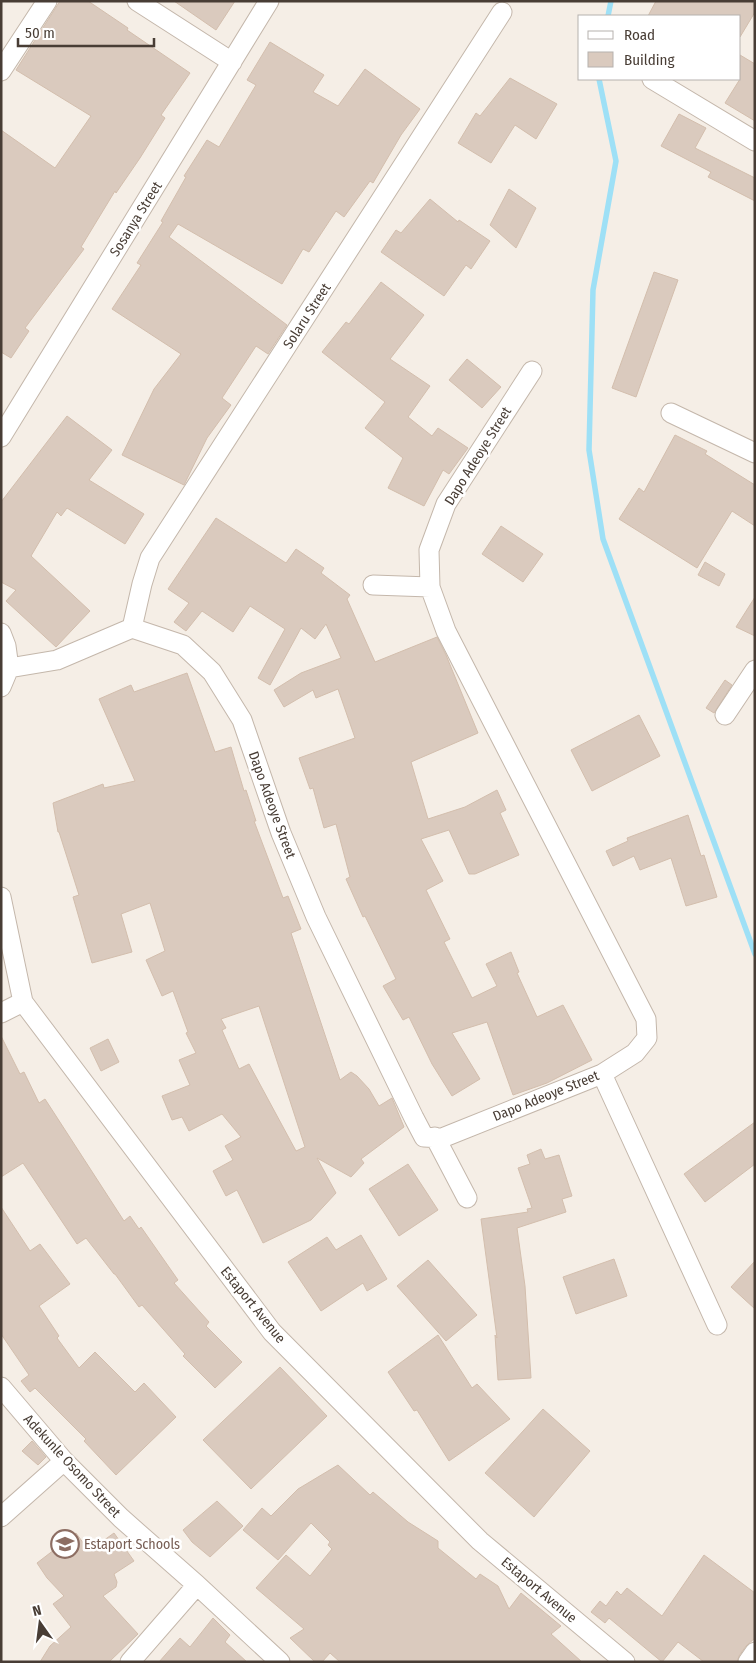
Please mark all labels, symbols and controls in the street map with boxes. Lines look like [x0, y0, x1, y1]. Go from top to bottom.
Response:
scale bar [18, 15, 154, 47]
legend [578, 15, 741, 80]
text: 50 m [25, 24, 55, 42]
text: Road [624, 26, 655, 44]
text: Building [624, 51, 675, 69]
street label: Sosanya Street [106, 178, 166, 260]
street label: Solaru Street [280, 280, 335, 352]
street label: Dapo Adeoye Street [441, 403, 515, 508]
street label: Dapo Adeoye Street [245, 749, 299, 861]
street label: Dapo Adeoye Street [490, 1067, 602, 1125]
street label: Estaport Avenue [217, 1263, 289, 1347]
street label: Adekunle Osomo Street [20, 1411, 124, 1521]
school or university icon: Estaport Schools [50, 1529, 80, 1559]
place label: Estaport Schools [84, 1536, 180, 1553]
street label: Estaport Avenue [498, 1553, 580, 1627]
north arrow [15, 1598, 65, 1648]
text: N [31, 1602, 43, 1620]

